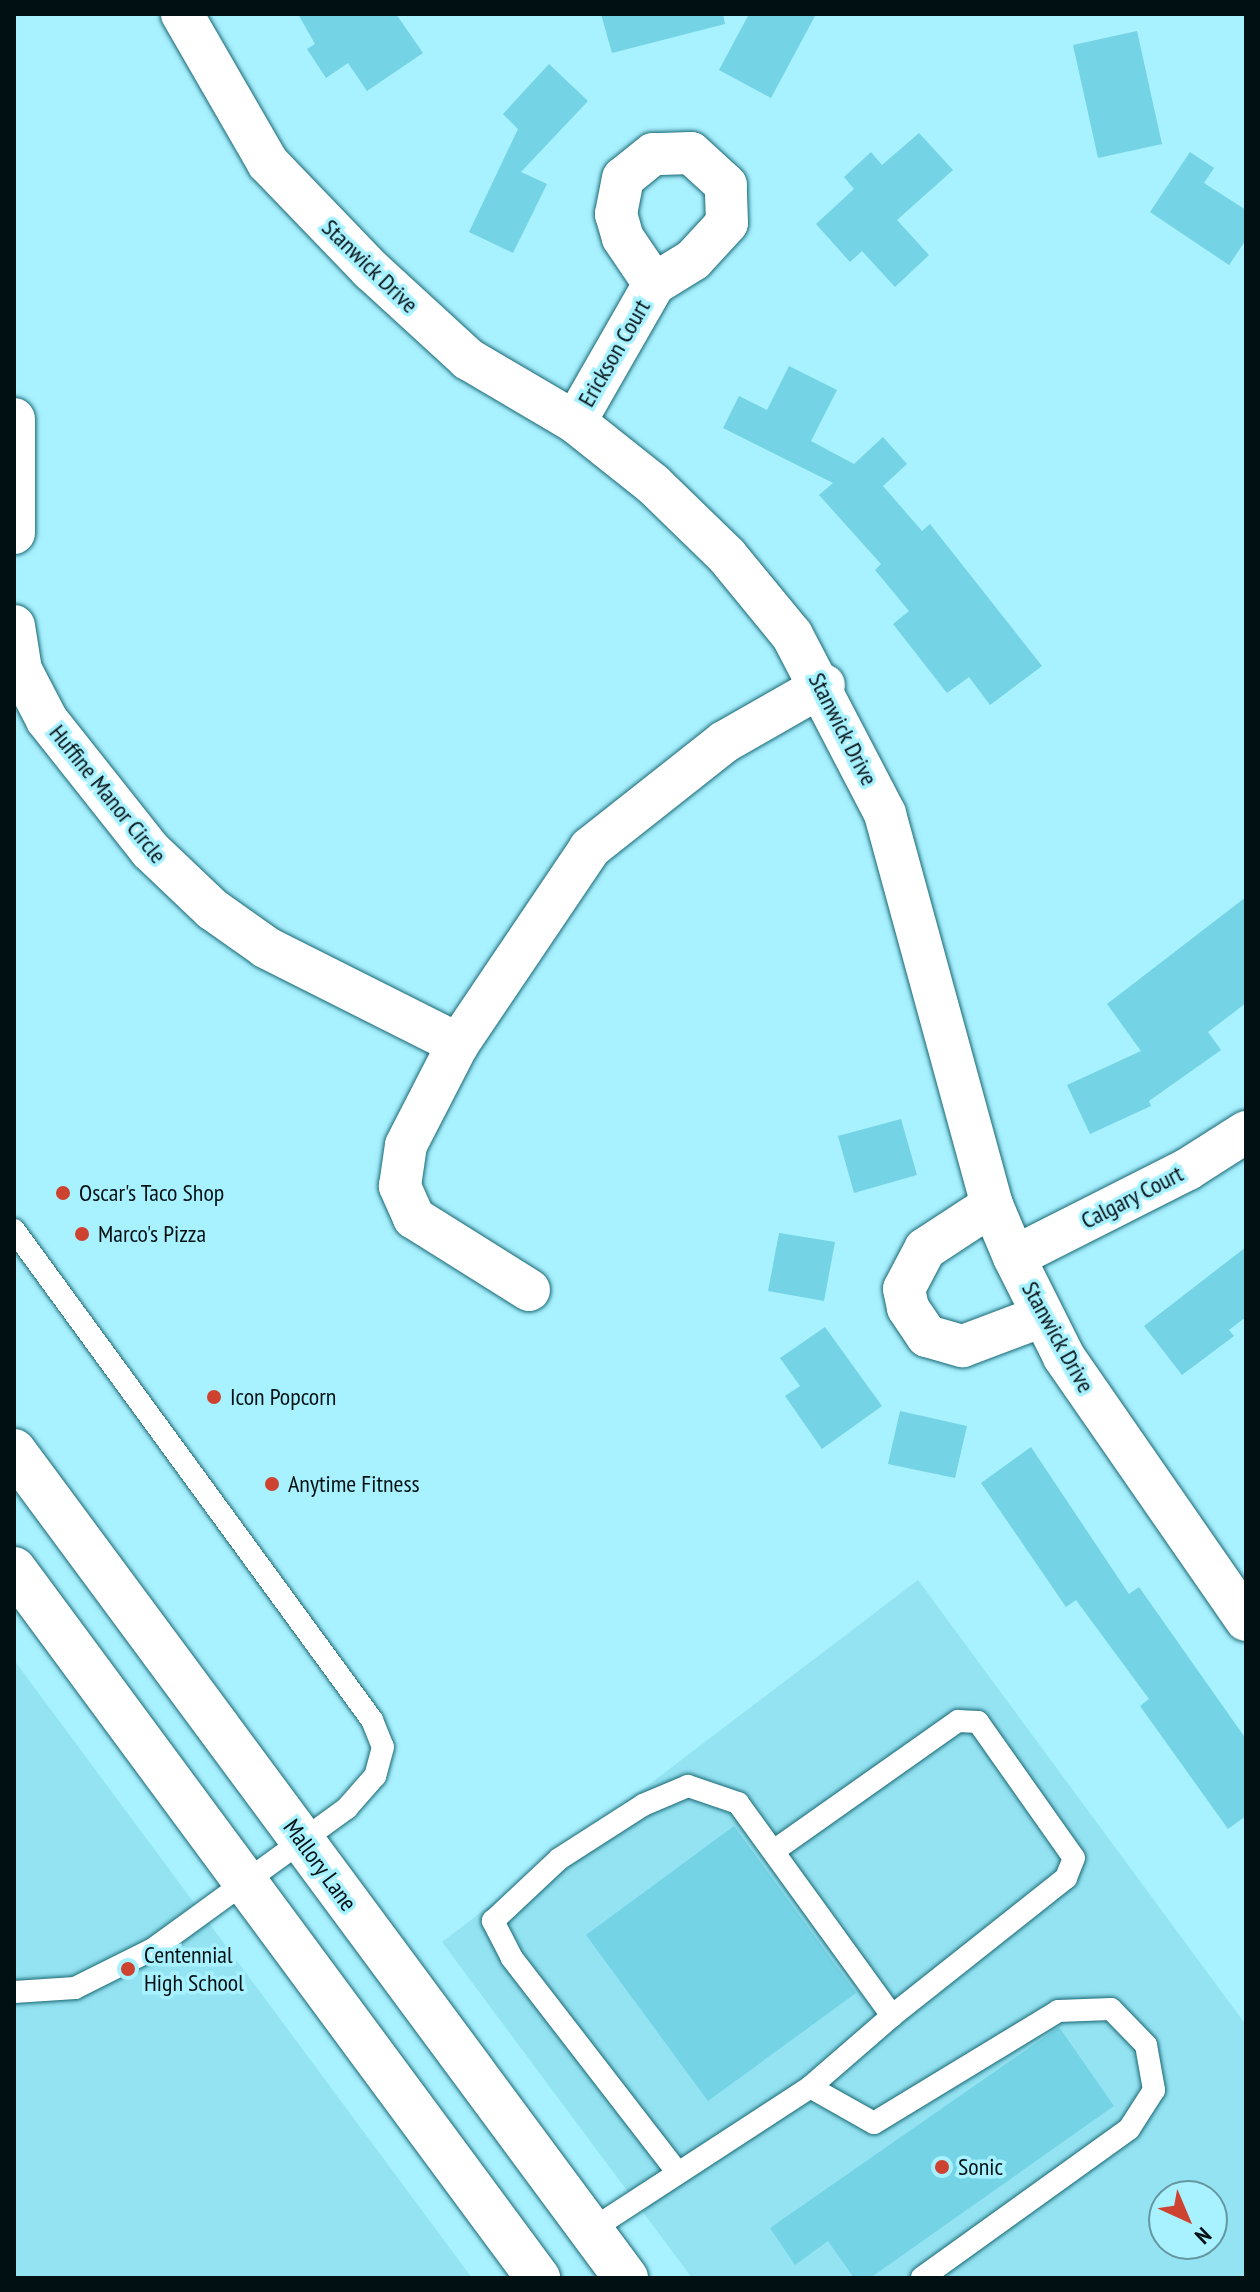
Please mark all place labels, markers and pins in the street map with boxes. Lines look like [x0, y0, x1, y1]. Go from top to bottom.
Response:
place label: Oscar's Taco Shop [79, 1179, 225, 1207]
marker: Oscar's Taco Shop [54, 1184, 72, 1202]
place label: Marco's Pizza [98, 1220, 206, 1248]
marker: Marco's Pizza [73, 1225, 91, 1243]
place label: Icon Popcorn [230, 1383, 336, 1411]
marker: Icon Popcorn [205, 1388, 223, 1406]
place label: Anytime Fitness [288, 1470, 420, 1498]
marker: Anytime Fitness [263, 1475, 281, 1493]
place label: Centennial High School [144, 1941, 244, 1997]
marker: Centennial High School [119, 1960, 137, 1978]
place label: Sonic [958, 2153, 1003, 2181]
marker: Sonic [933, 2158, 951, 2176]

